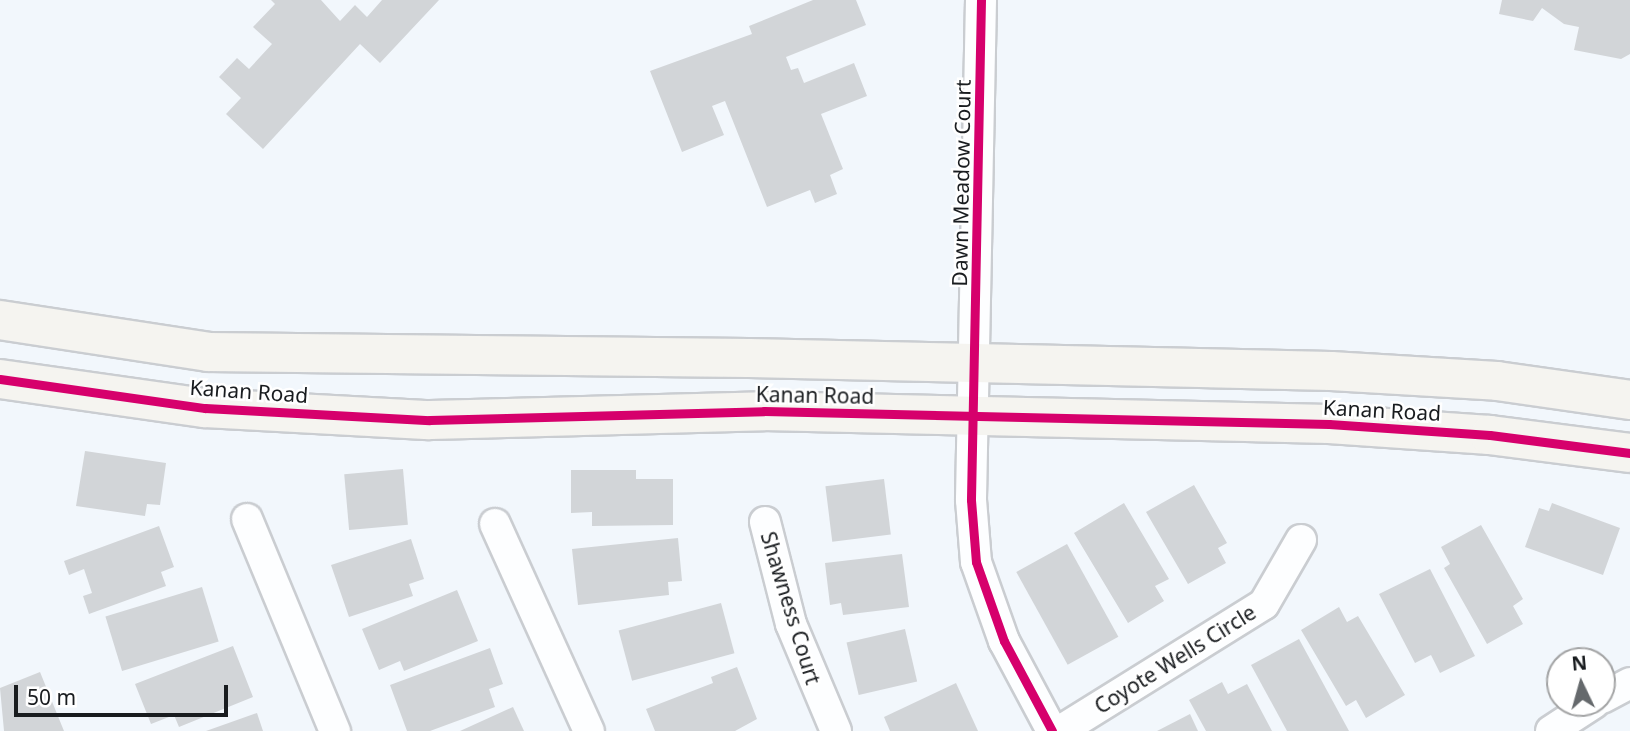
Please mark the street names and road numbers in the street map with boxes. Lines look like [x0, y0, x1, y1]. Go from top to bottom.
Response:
street label: Dawn Meadow Court [947, 79, 975, 287]
street label: Kanan Road [189, 374, 309, 408]
street label: Kanan Road [756, 381, 874, 409]
street label: Kanan Road [1322, 394, 1442, 426]
street label: Shawness Court [756, 529, 826, 687]
street label: Coyote Wells Circle [1090, 599, 1260, 719]

